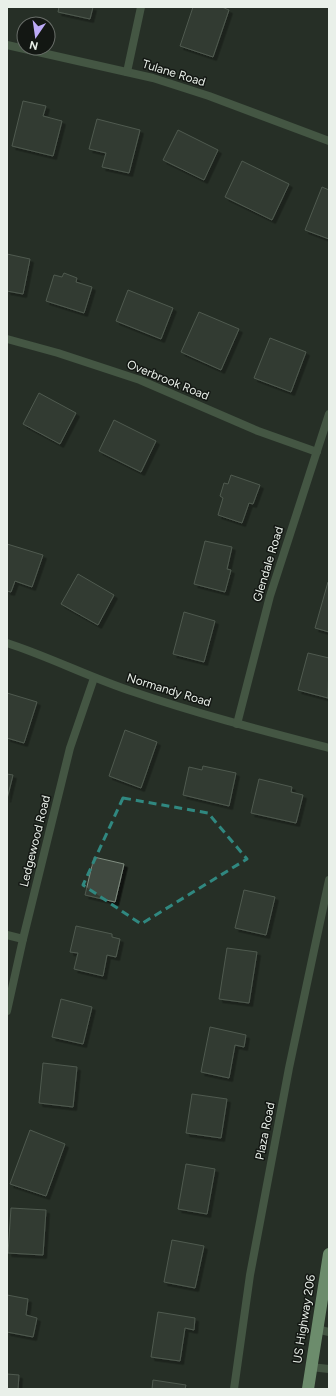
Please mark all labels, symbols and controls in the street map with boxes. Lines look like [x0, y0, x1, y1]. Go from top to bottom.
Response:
north arrow [16, 16, 56, 56]
text: N [28, 38, 39, 53]
street label: Tulane Road [141, 57, 207, 89]
street label: Overbrook Road [125, 357, 211, 403]
street label: Glendale Road [250, 525, 286, 603]
street label: Normandy Road [125, 671, 213, 709]
street label: Ledgewood Road [17, 794, 53, 888]
street label: Plaza Road [253, 1101, 277, 1161]
street label: US Highway 206 [290, 1273, 318, 1365]

